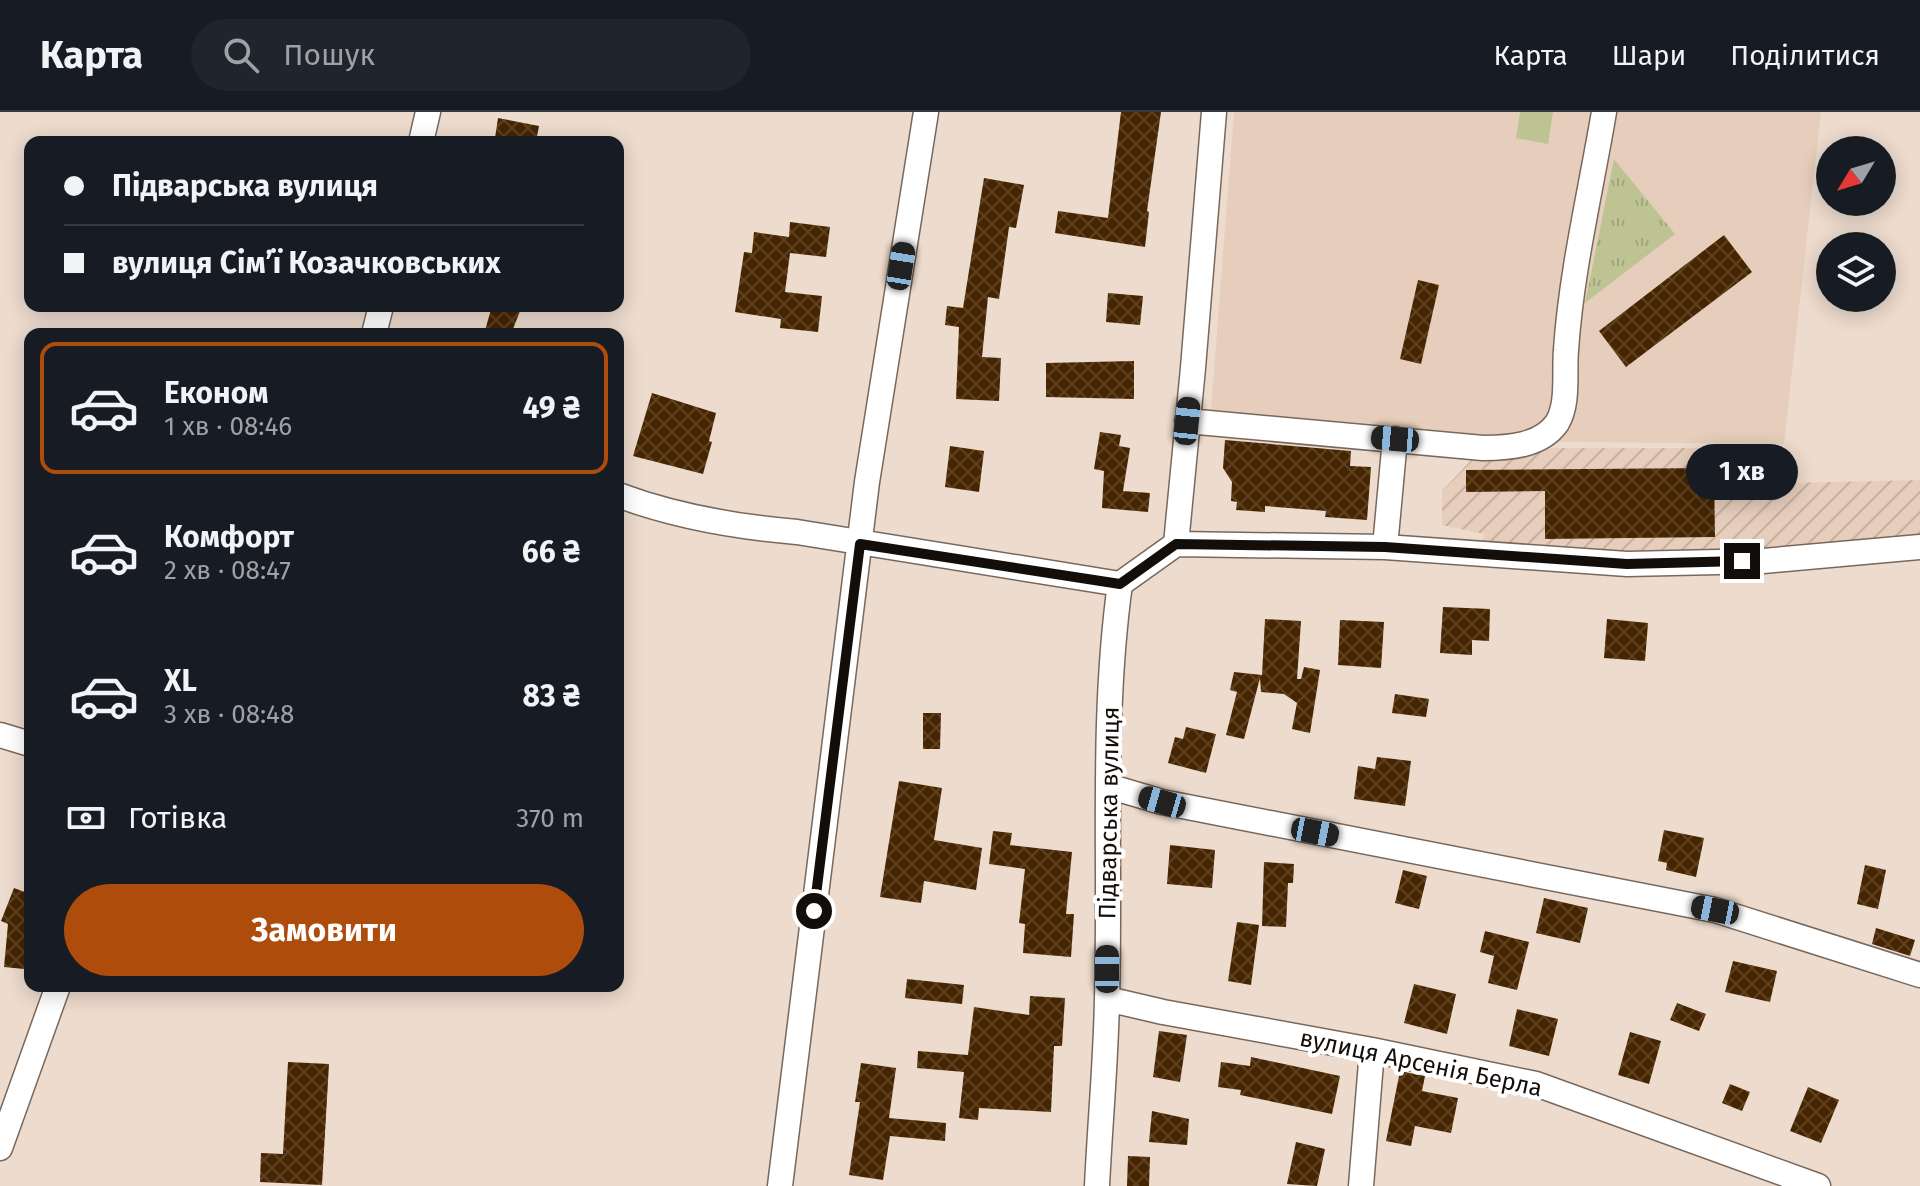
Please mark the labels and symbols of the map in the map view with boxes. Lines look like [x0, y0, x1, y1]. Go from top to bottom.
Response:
north arrow [1816, 136, 1896, 216]
car [885, 240, 917, 292]
car [1173, 396, 1201, 446]
car [1370, 425, 1420, 453]
callout: 1 хв [1686, 445, 1798, 501]
route end [1724, 543, 1760, 579]
street label: Підварська вулиця [1093, 706, 1125, 920]
car [1136, 784, 1188, 820]
car [1289, 816, 1341, 848]
route start [796, 893, 832, 929]
car [1689, 894, 1741, 926]
car [1095, 945, 1119, 993]
street label: вулиця Арсенія Берла [1297, 1024, 1545, 1102]

